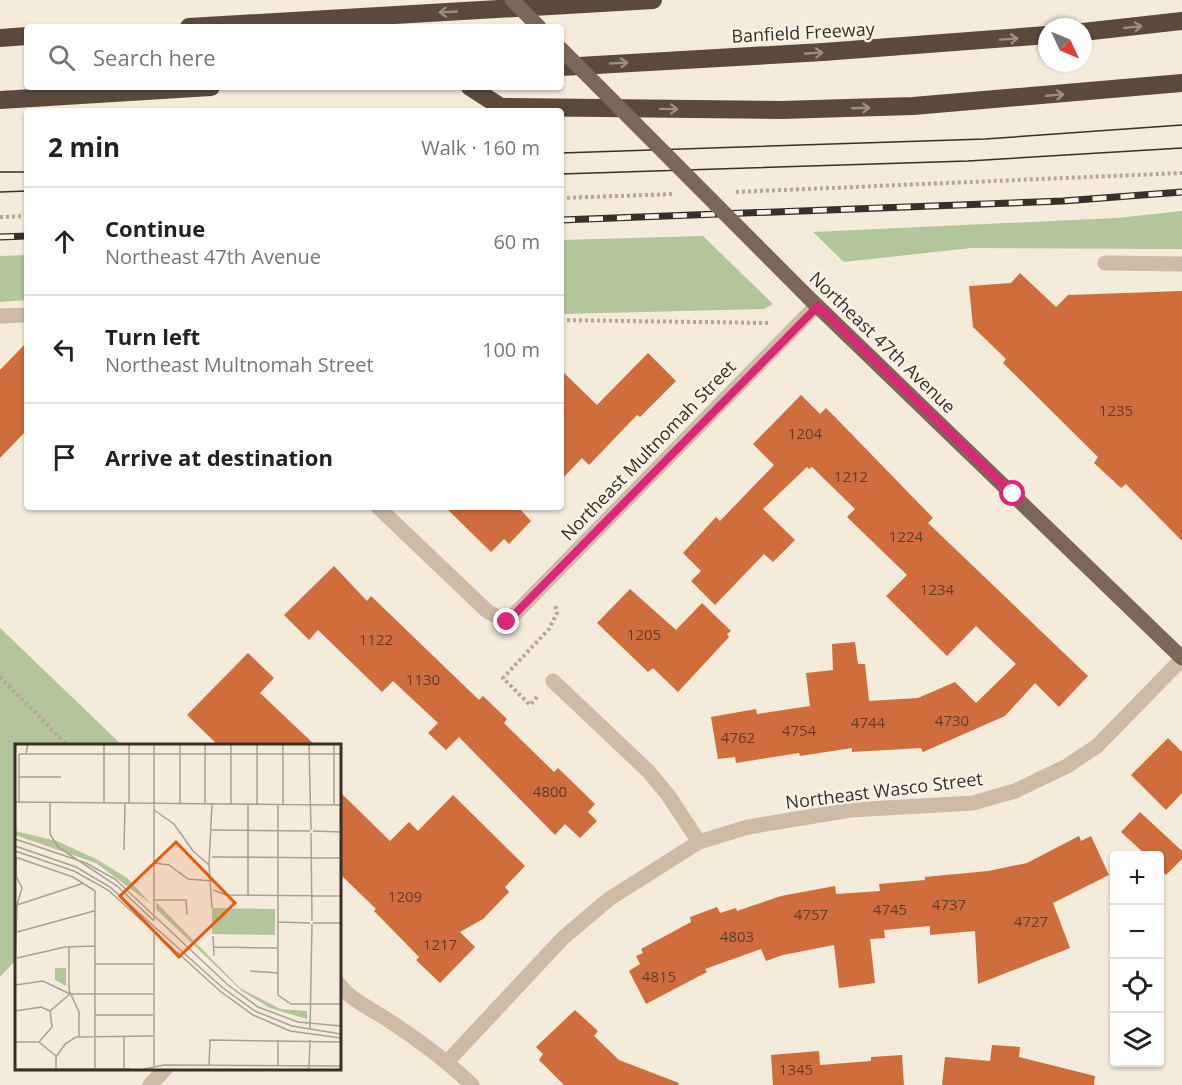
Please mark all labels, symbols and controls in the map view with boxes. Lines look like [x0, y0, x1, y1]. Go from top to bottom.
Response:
one-way arrow [439, 7, 459, 18]
street label: Banfield Freeway [731, 16, 876, 48]
north arrow [1038, 18, 1092, 72]
one-way arrow [1122, 21, 1142, 32]
search box [24, 24, 564, 90]
one-way arrow [998, 33, 1018, 44]
icon: search [45, 41, 78, 74]
text: Search here [93, 42, 216, 72]
one-way arrow [804, 47, 824, 58]
one-way arrow [609, 58, 629, 69]
one-way arrow [1045, 89, 1065, 100]
one-way arrow [850, 102, 870, 114]
one-way arrow [659, 103, 679, 115]
text: 2 min [48, 129, 120, 165]
text: Walk · 160 m [421, 134, 540, 161]
text: Continue [105, 213, 205, 243]
icon: ahead [48, 225, 81, 258]
text: 60 m [493, 228, 540, 255]
text: Northeast 47th Avenue [105, 243, 321, 270]
street label: Northeast 47th Avenue [805, 266, 961, 418]
text: Turn left [105, 321, 200, 351]
icon: left [48, 333, 81, 366]
text: 100 m [482, 336, 540, 363]
text: Northeast Multnomah Street [105, 351, 374, 378]
street label: Northeast Multnomah Street [555, 355, 741, 545]
house number: 1235 [1099, 400, 1133, 420]
house number: 1204 [788, 423, 823, 443]
icon: arrive [48, 441, 81, 474]
text: Arrive at destination [105, 442, 333, 472]
house number: 1212 [834, 466, 868, 486]
route start [999, 480, 1025, 506]
house number: 1224 [889, 526, 924, 546]
house number: 1234 [920, 579, 955, 599]
route end [493, 608, 519, 634]
house number: 1205 [627, 624, 661, 644]
house number: 1122 [359, 629, 393, 649]
house number: 1130 [406, 669, 440, 689]
house number: 4730 [935, 710, 969, 730]
house number: 4744 [851, 712, 886, 732]
house number: 4754 [782, 720, 817, 740]
house number: 4762 [721, 727, 755, 747]
inset map [15, 744, 340, 1070]
street label: Northeast Wasco Street [784, 766, 984, 814]
house number: 4800 [533, 781, 567, 801]
map controls [1110, 851, 1164, 1067]
button: + [1110, 851, 1164, 905]
house number: 1209 [388, 886, 422, 906]
house number: 4737 [932, 894, 966, 914]
house number: 4745 [873, 899, 907, 919]
house number: 4757 [794, 904, 828, 924]
button: − [1110, 905, 1164, 959]
house number: 4727 [1014, 911, 1048, 931]
house number: 4803 [720, 926, 754, 946]
house number: 1217 [423, 934, 457, 954]
button: locate [1110, 959, 1164, 1013]
house number: 4815 [642, 966, 676, 986]
button: layers [1110, 1013, 1164, 1067]
house number: 1345 [779, 1059, 813, 1079]

